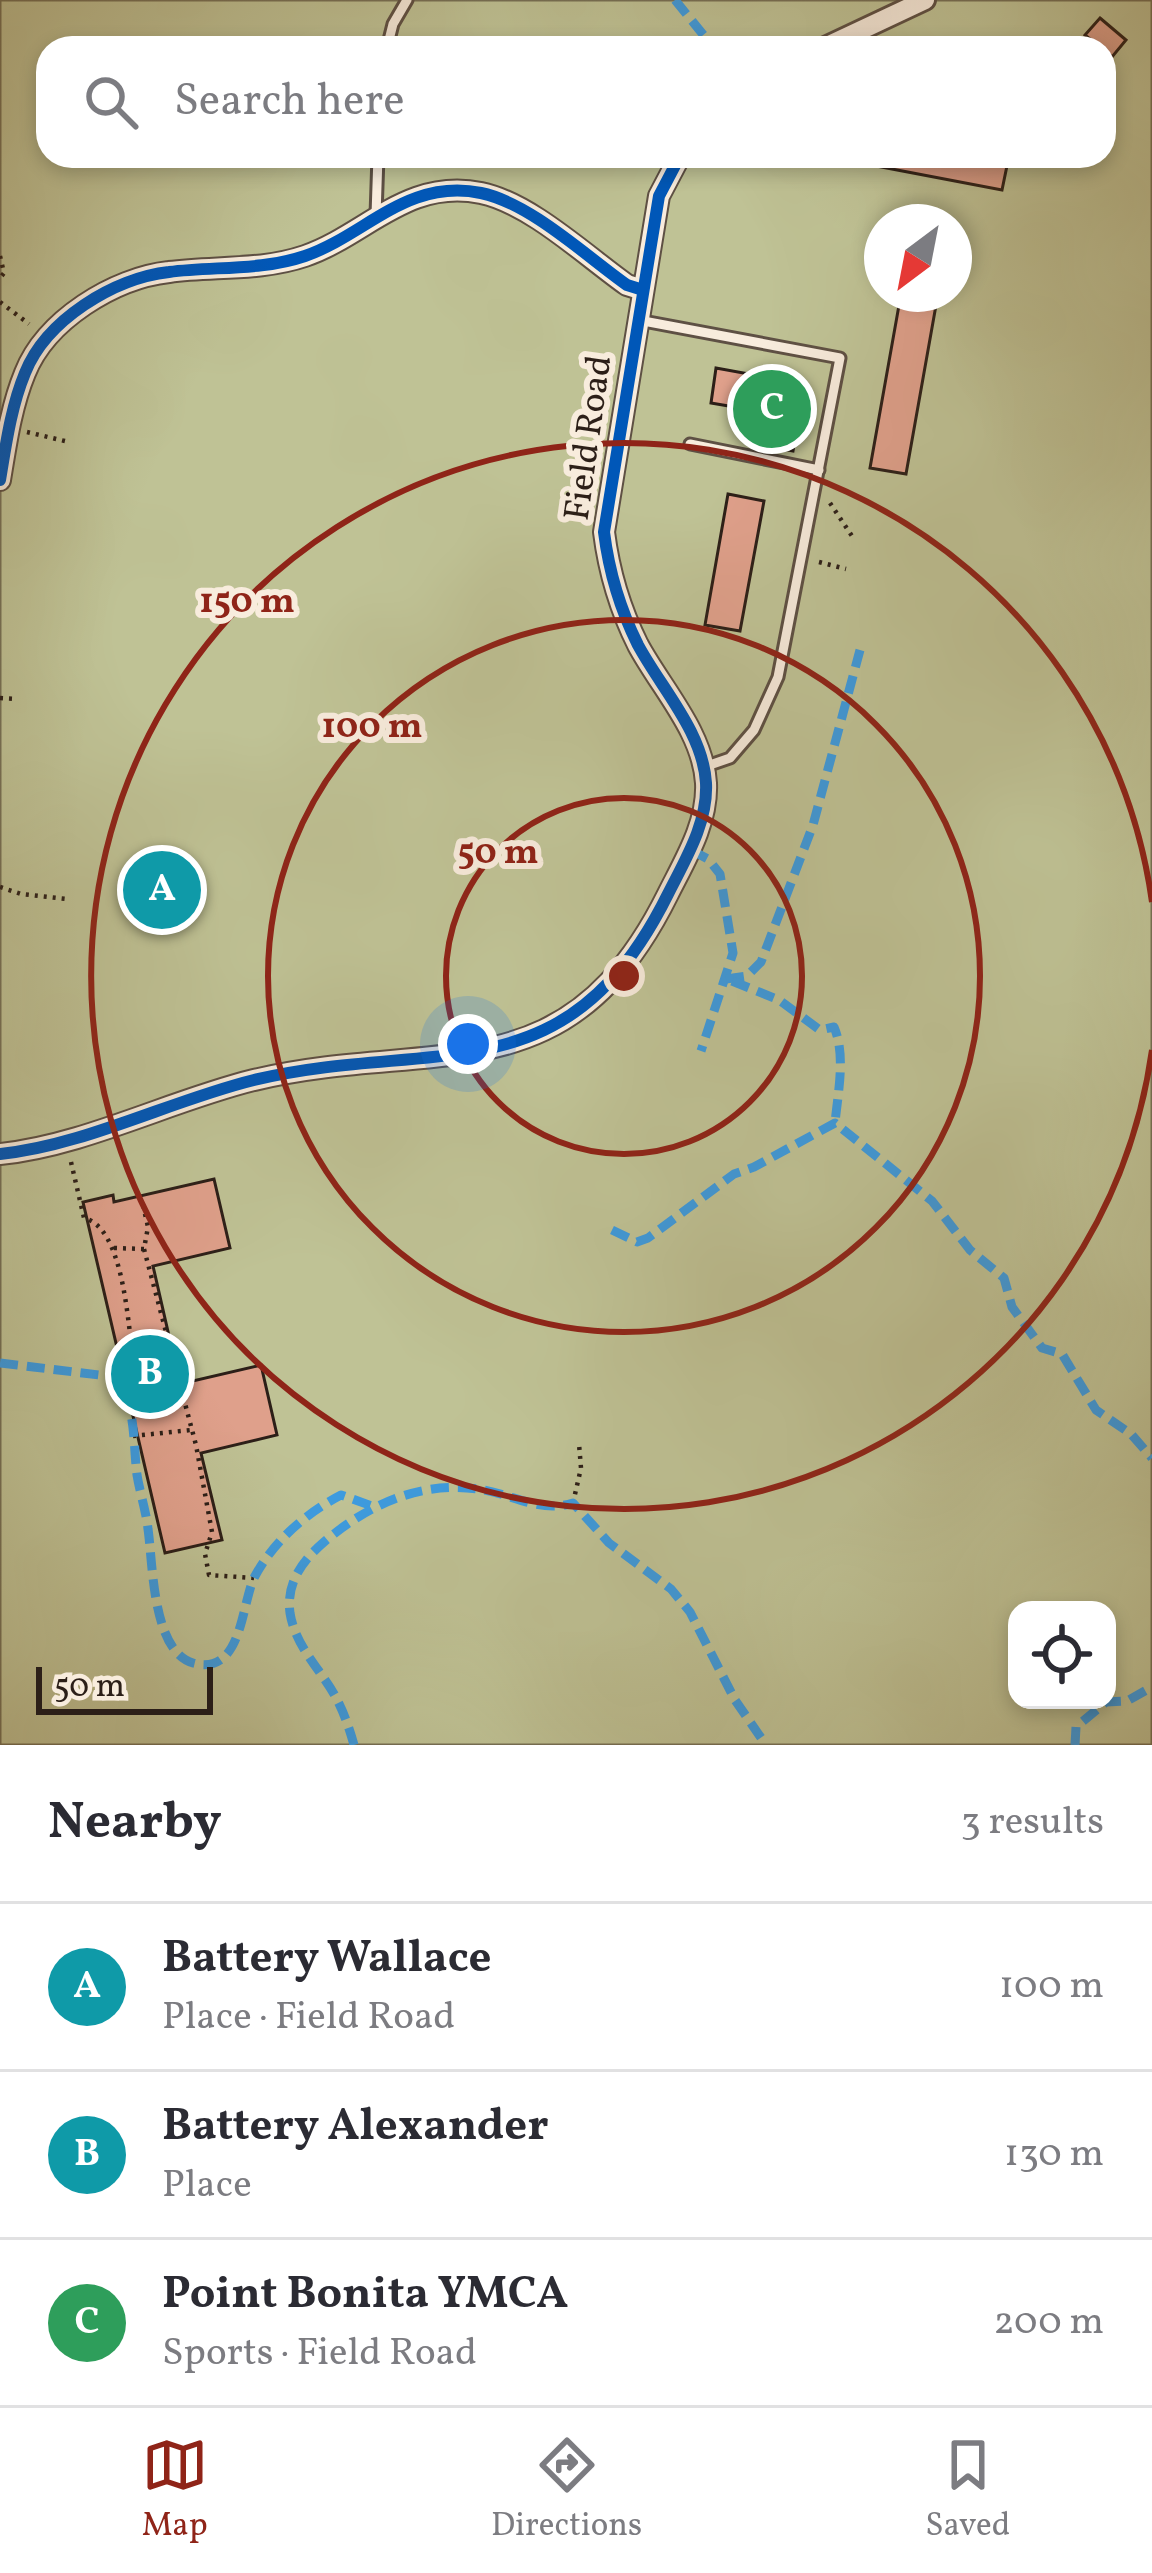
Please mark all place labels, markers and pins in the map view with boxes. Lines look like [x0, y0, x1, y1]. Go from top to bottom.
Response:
pin: C [733, 364, 811, 454]
pin: A [123, 845, 201, 935]
centre of rings [603, 955, 645, 997]
pin: B [111, 1329, 189, 1419]

